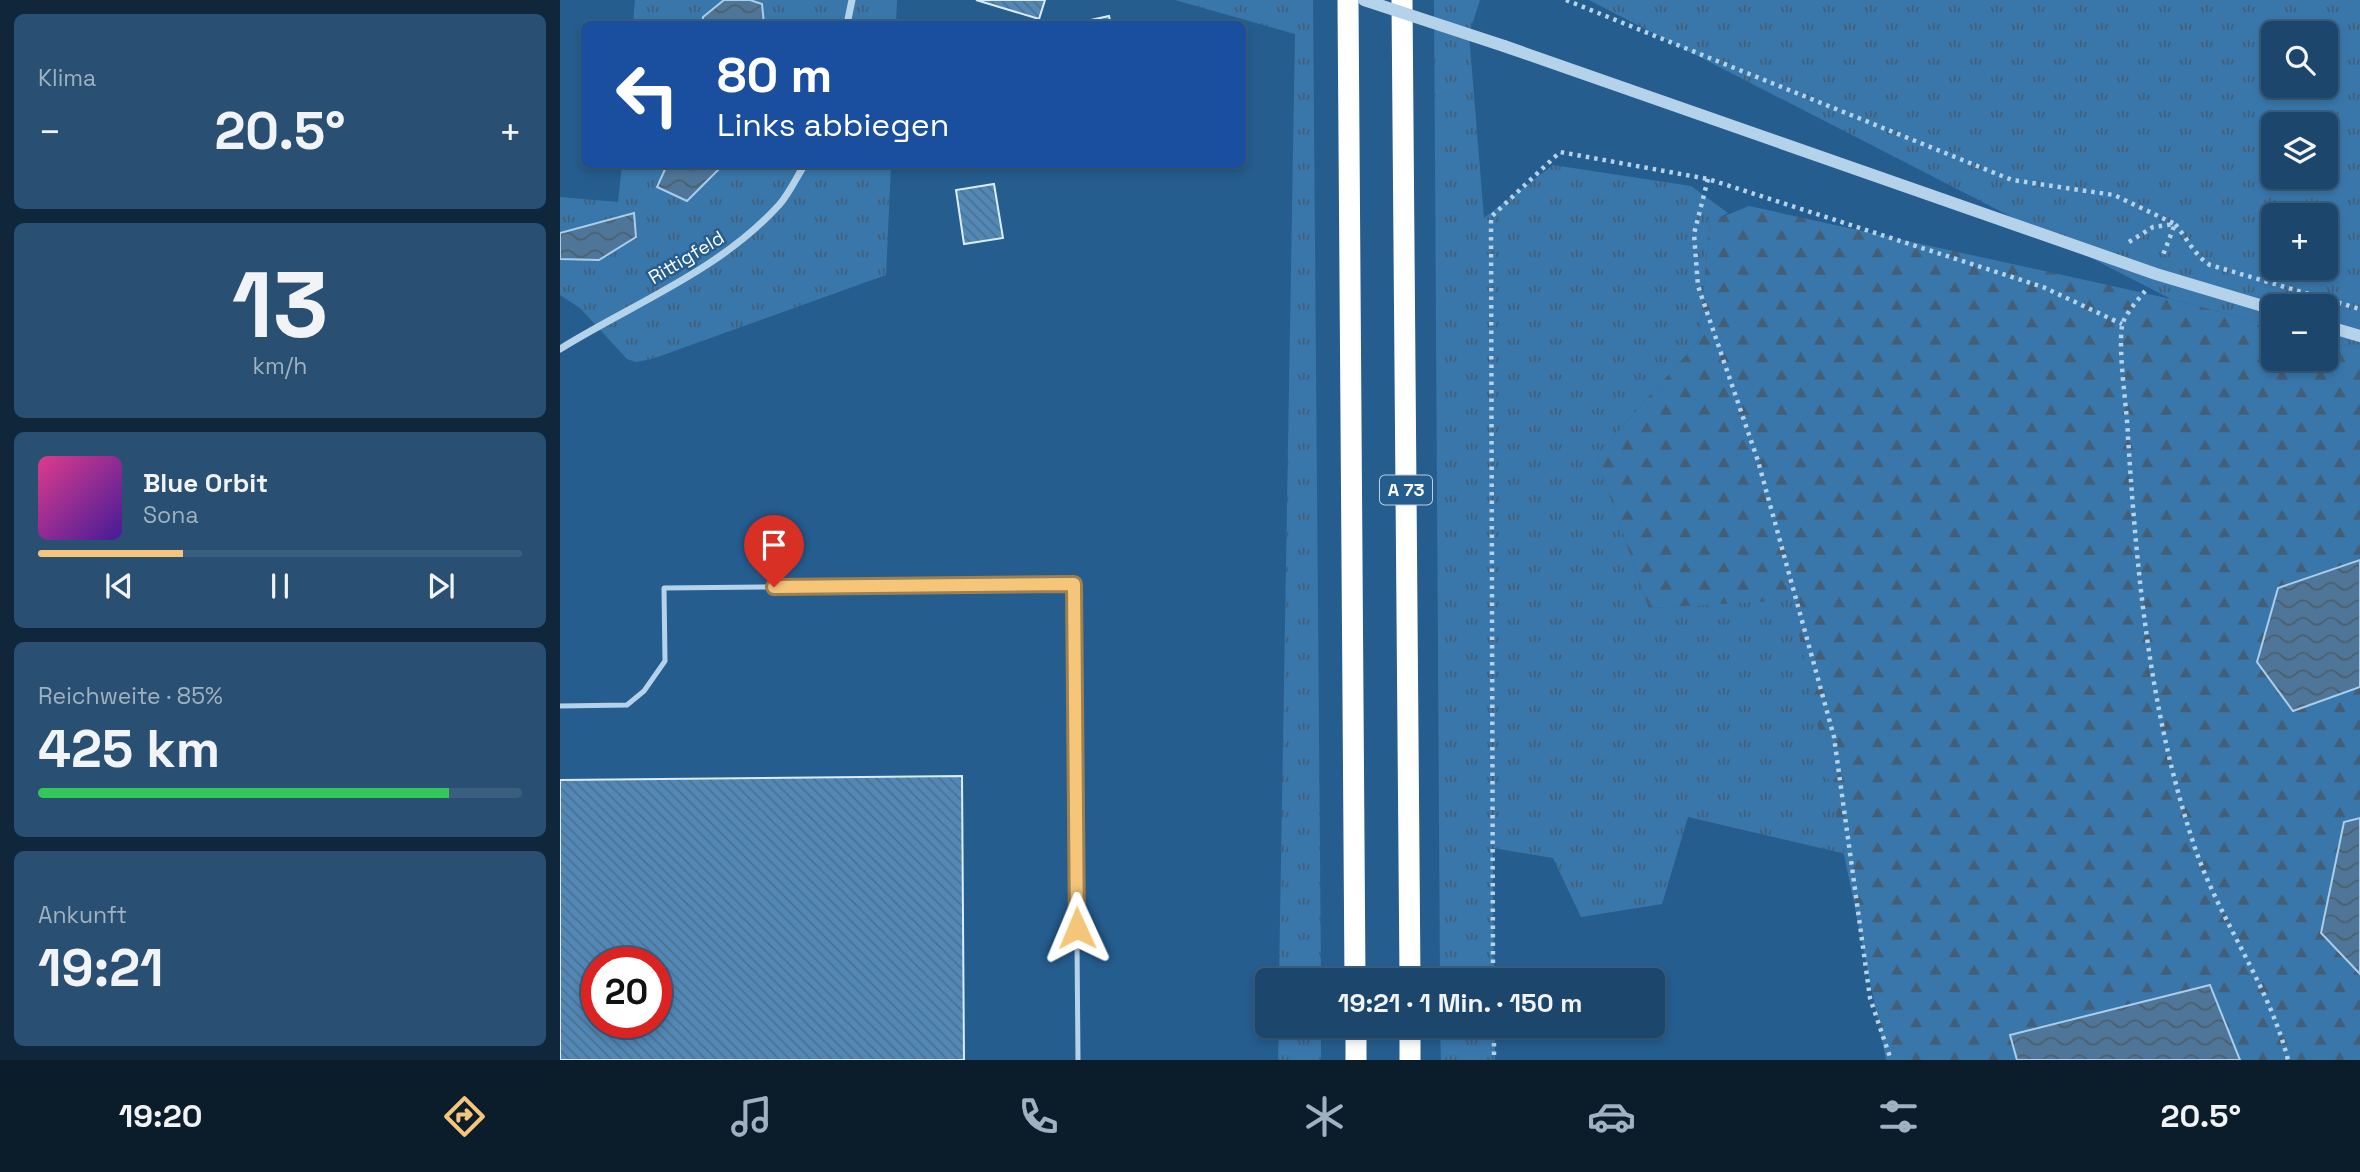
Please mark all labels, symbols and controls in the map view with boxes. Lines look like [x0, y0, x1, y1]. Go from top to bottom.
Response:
map controls [2261, 21, 2338, 371]
button: search [2261, 21, 2338, 98]
text: 80 m [717, 44, 832, 106]
icon: left [602, 49, 693, 140]
text: Klima [38, 63, 96, 93]
text: 20.5° [214, 98, 346, 164]
text: Links abbiegen [717, 105, 949, 145]
text: − [38, 108, 62, 156]
text: + [498, 108, 522, 156]
button: layers [2261, 112, 2338, 189]
button: + [2261, 203, 2338, 280]
street label: Rittigfeld [644, 225, 729, 290]
text: 13 [232, 247, 328, 364]
button: − [2261, 294, 2338, 371]
text: km/h [253, 351, 307, 381]
text: Blue Orbit [143, 466, 268, 500]
road number: A 73 [1380, 476, 1432, 504]
text: Sona [143, 500, 199, 530]
pin [744, 515, 804, 587]
icon: arrive [755, 526, 793, 564]
icon: previous [100, 567, 138, 605]
icon: pause [261, 567, 299, 605]
icon: next [422, 567, 460, 605]
text: Reichweite · 85% [38, 681, 223, 711]
text: 425 km [38, 716, 220, 782]
position arrow [1040, 891, 1114, 965]
text: Ankunft [38, 900, 127, 930]
text: 19:21 [38, 935, 164, 1001]
speed limit sign: 20 [581, 947, 672, 1038]
text: 19:21 · 1 Min. · 150 m [1338, 986, 1582, 1020]
icon: directions [440, 1092, 489, 1141]
icon: music [727, 1092, 776, 1141]
icon: phone [1014, 1092, 1063, 1141]
icon: climate [1300, 1092, 1349, 1141]
icon: car [1587, 1092, 1636, 1141]
icon: filters [1874, 1092, 1923, 1141]
text: 19:20 [119, 1096, 202, 1136]
text: 20.5° [2160, 1096, 2241, 1136]

